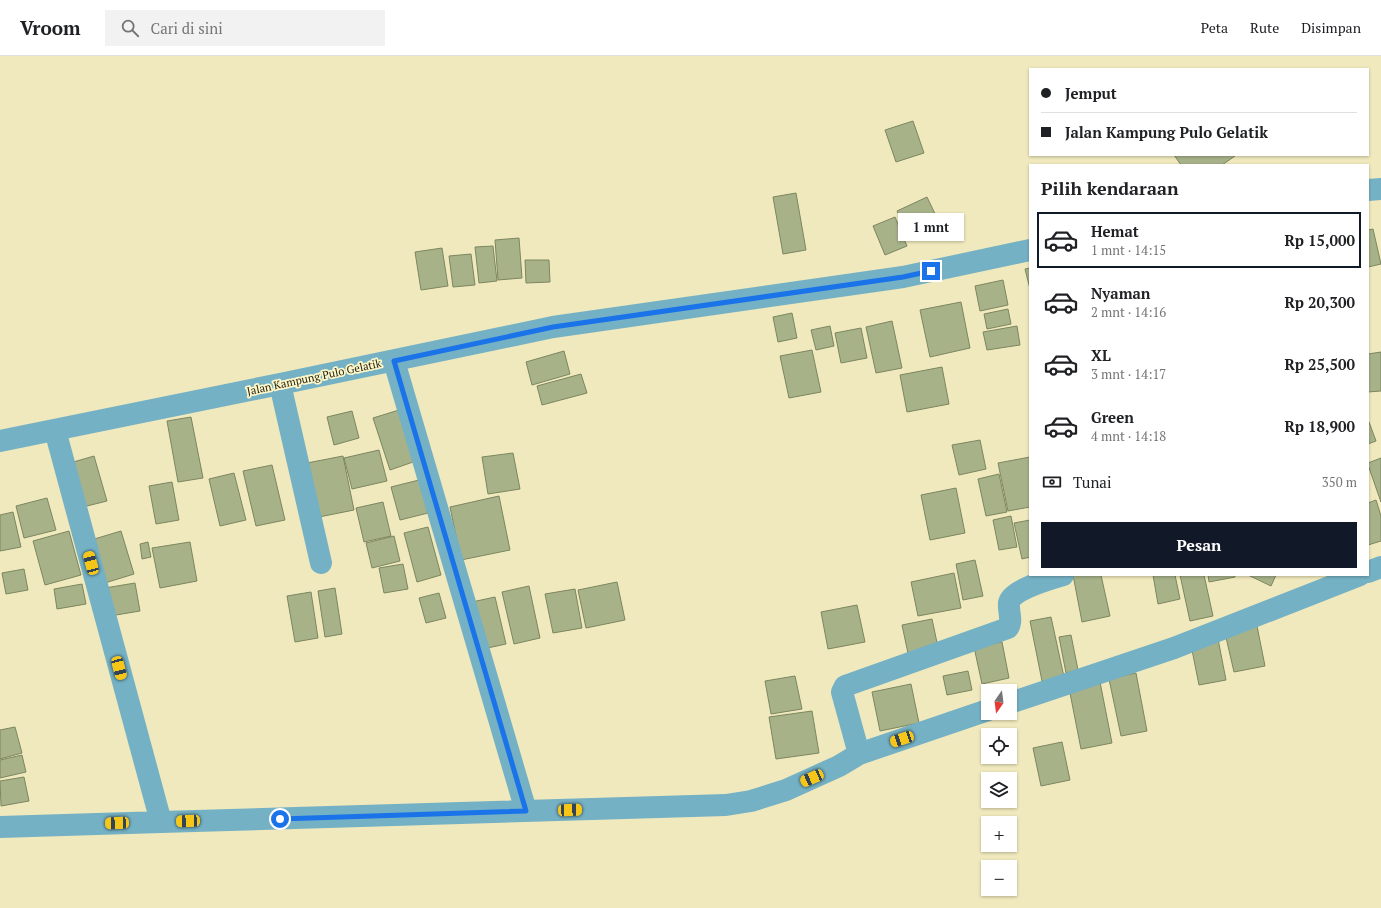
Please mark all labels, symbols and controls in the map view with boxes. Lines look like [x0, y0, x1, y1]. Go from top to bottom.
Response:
search box [105, 10, 385, 46]
text: Vroom [20, 15, 81, 40]
icon: search [119, 17, 141, 39]
text: Cari di sini [151, 18, 223, 38]
text: Peta [1201, 18, 1228, 37]
text: Rute [1250, 18, 1279, 37]
text: Disimpan [1301, 18, 1361, 37]
text: Jemput [1065, 83, 1117, 103]
text: Jalan Kampung Pulo Gelatik [1065, 122, 1268, 142]
text: Pilih kendaraan [1041, 176, 1179, 200]
callout: 1 mnt [898, 213, 964, 241]
text: 1 mnt [913, 218, 949, 236]
text: Hemat [1091, 221, 1139, 241]
icon: car [1043, 222, 1079, 258]
text: Rp 15,000 [1284, 230, 1355, 250]
text: 1 mnt · 14:15 [1091, 241, 1166, 259]
route end [922, 262, 940, 280]
text: Nyaman [1091, 283, 1151, 303]
icon: car [1043, 284, 1079, 320]
text: Rp 20,300 [1284, 292, 1355, 312]
text: 2 mnt · 14:16 [1091, 303, 1166, 321]
text: XL [1091, 345, 1111, 365]
icon: car [1043, 346, 1079, 382]
text: Rp 25,500 [1284, 354, 1355, 374]
street label: Jalan Kampung Pulo Gelatik [246, 356, 383, 398]
text: 3 mnt · 14:17 [1091, 365, 1166, 383]
text: Green [1091, 407, 1134, 427]
icon: car [1043, 408, 1079, 444]
text: Rp 18,900 [1284, 416, 1355, 436]
text: 4 mnt · 14:18 [1091, 427, 1166, 445]
icon: cash [1041, 471, 1063, 493]
text: Tunai [1073, 472, 1111, 492]
text: 350 m [1322, 473, 1357, 491]
button: Pesan [1041, 522, 1357, 568]
car [82, 550, 100, 576]
car [110, 655, 128, 681]
north arrow [981, 684, 1017, 720]
map controls [981, 684, 1017, 896]
button: locate [981, 728, 1017, 764]
car [889, 730, 915, 748]
car [799, 768, 825, 788]
button: layers [981, 772, 1017, 808]
car [558, 804, 582, 816]
route start [271, 810, 289, 828]
car [176, 815, 200, 827]
button: + [981, 816, 1017, 852]
car [105, 817, 129, 829]
button: − [981, 860, 1017, 896]

